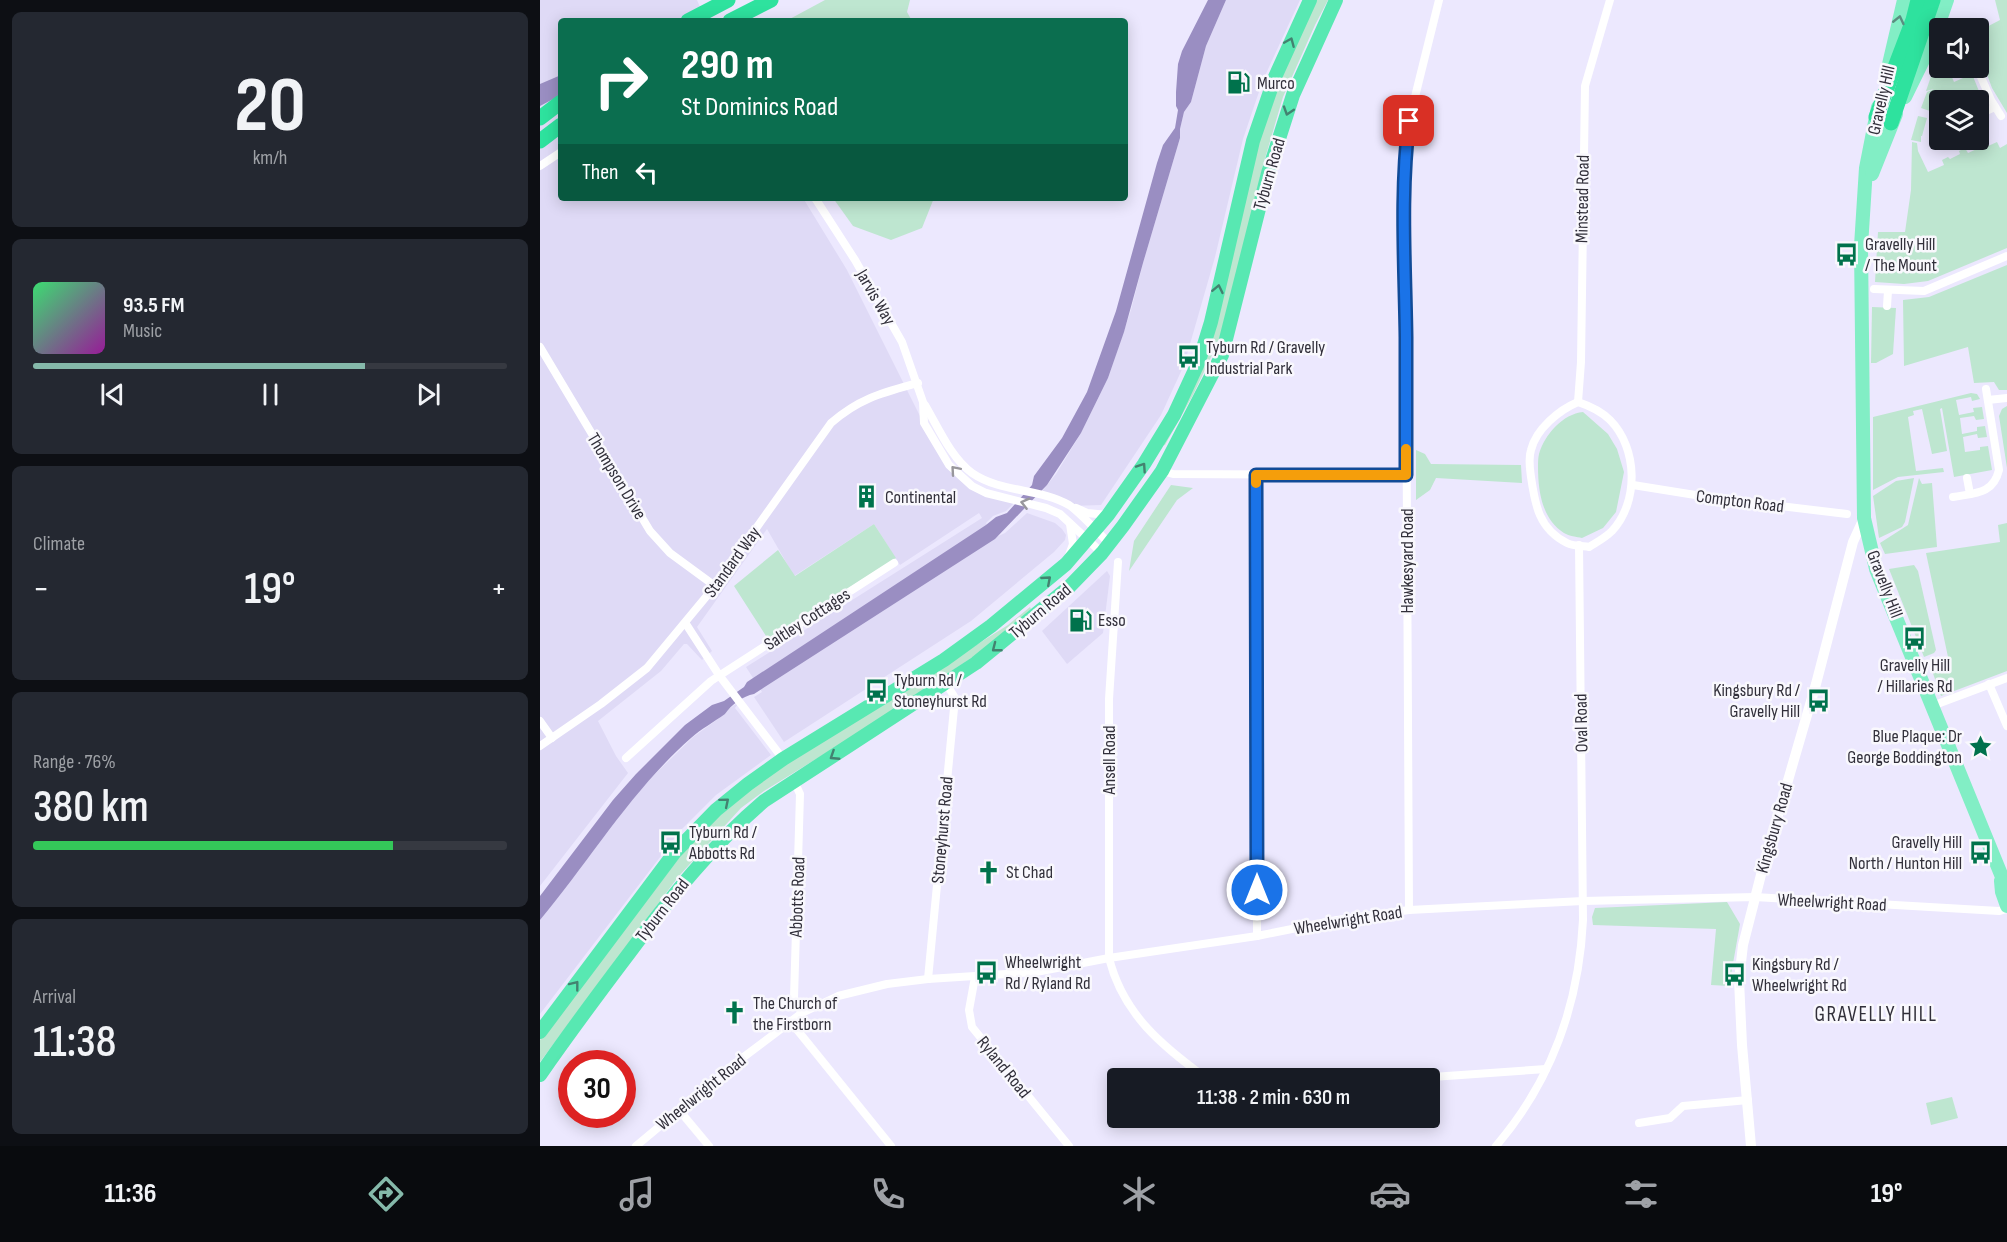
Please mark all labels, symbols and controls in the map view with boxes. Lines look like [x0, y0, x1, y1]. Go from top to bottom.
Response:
one-way arrow [1892, 15, 1905, 25]
map controls [1929, 18, 1989, 150]
button: sound [1929, 18, 1989, 78]
one-way arrow [1283, 38, 1295, 49]
text: 290 m [681, 40, 774, 91]
icon: right [582, 42, 660, 120]
text: 20 [234, 60, 306, 153]
street label: Gravelly Hill [1863, 63, 1900, 137]
fuel station icon: Murco [1226, 70, 1252, 96]
place label: Murco [1257, 73, 1295, 94]
button: layers [1929, 90, 1989, 150]
text: St Dominics Road [681, 91, 838, 123]
pin [1383, 95, 1434, 146]
icon: arrive [1392, 104, 1425, 137]
one-way arrow [1282, 105, 1295, 116]
street label: Tyburn Road [1249, 136, 1290, 213]
text: km/h [253, 146, 287, 170]
street label: Minstead Road [1571, 155, 1594, 243]
icon: left [630, 156, 663, 189]
text: Then [582, 159, 618, 186]
place label: Gravelly Hill / The Mount [1865, 234, 1938, 276]
bus stop icon: Gravelly Hill / The Mount [1834, 241, 1860, 267]
street label: Jarvis Way [851, 265, 900, 329]
one-way arrow [1211, 285, 1224, 295]
text: 93.5 FM [123, 292, 185, 319]
text: Music [123, 319, 162, 343]
place label: Tyburn Rd / Gravelly Industrial Park [1206, 337, 1325, 379]
bus stop icon: Tyburn Rd / Gravelly Industrial Park [1175, 344, 1201, 370]
icon: previous [96, 378, 129, 411]
icon: pause [254, 378, 287, 411]
icon: next [412, 378, 445, 411]
street label: Thompson Drive [583, 429, 651, 523]
one-way arrow [1135, 463, 1146, 474]
one-way arrow [951, 467, 962, 477]
building icon: Continental [854, 484, 880, 510]
street label: Compton Road [1695, 486, 1785, 517]
place label: Continental [885, 487, 956, 508]
one-way arrow [1021, 498, 1031, 511]
street label: Hawkesyard Road [1397, 508, 1418, 614]
street label: Standard Way [700, 523, 765, 602]
text: Climate [33, 532, 85, 556]
street label: Gravelly Hill [1862, 548, 1907, 621]
text: 19° [244, 562, 296, 617]
text: − [33, 569, 49, 609]
text: + [491, 569, 507, 609]
one-way arrow [1040, 576, 1051, 587]
street label: Tyburn Road [1005, 579, 1076, 643]
street label: Saltley Cottages [760, 584, 854, 655]
fuel station icon: Esso [1067, 607, 1093, 633]
place label: Esso [1098, 610, 1126, 631]
bus stop icon: Gravelly Hill / Hillaries Rd [1902, 626, 1928, 652]
one-way arrow [992, 640, 1003, 651]
place label: Gravelly Hill / Hillaries Rd [1878, 655, 1952, 697]
place label: Tyburn Rd / Stoneyhurst Rd [894, 670, 987, 712]
bus stop icon: Tyburn Rd / Stoneyhurst Rd [863, 677, 889, 703]
place label: Kingsbury Rd / Gravelly Hill [1713, 680, 1801, 722]
bus stop icon: Kingsbury Rd / Gravelly Hill [1805, 687, 1831, 713]
street label: Oval Road [1570, 693, 1593, 753]
street label: Ansell Road [1099, 726, 1120, 796]
place label: Blue Plaque: Dr George Boddington [1847, 726, 1962, 768]
place icon: Blue Plaque: Dr George Boddington [1967, 733, 1993, 759]
one-way arrow [830, 748, 840, 760]
text: Range · 76% [33, 750, 116, 774]
street label: Stoneyhurst Road [927, 776, 958, 884]
text: 380 km [33, 780, 149, 835]
street label: Kingsbury Road [1752, 781, 1797, 876]
one-way arrow [718, 799, 729, 810]
place label: Tyburn Rd / Abbotts Rd [688, 822, 758, 864]
bus stop icon: Tyburn Rd / Abbotts Rd [658, 829, 684, 855]
place label: Gravelly Hill North / Hunton Hill [1849, 832, 1962, 874]
bus stop icon: Gravelly Hill North / Hunton Hill [1967, 839, 1993, 865]
street label: Abbotts Road [786, 856, 809, 939]
position arrow [1225, 858, 1289, 922]
church icon: St Chad [975, 859, 1001, 885]
place label: St Chad [1006, 862, 1053, 883]
street label: Tyburn Road [631, 875, 694, 946]
street label: Wheelwright Road [1777, 889, 1887, 916]
street label: Wheelwright Road [1292, 902, 1404, 939]
place label: Wheelwright Rd / Ryland Rd [1005, 952, 1091, 994]
place label: Kingsbury Rd / Wheelwright Rd [1752, 954, 1847, 996]
bus stop icon: Wheelwright Rd / Ryland Rd [974, 959, 1000, 985]
bus stop icon: Kingsbury Rd / Wheelwright Rd [1721, 961, 1747, 987]
one-way arrow [567, 980, 578, 991]
text: Arrival [33, 985, 76, 1009]
place label: The Church of the Firstborn [753, 993, 838, 1035]
church icon: The Church of the Firstborn [722, 1000, 748, 1026]
district label: GRAVELLY HILL [1815, 1002, 1937, 1027]
text: 11:38 [33, 1015, 116, 1070]
street label: Ryland Road [972, 1032, 1035, 1102]
speed limit sign: 30 [558, 1050, 636, 1128]
street label: Wheelwright Road [652, 1050, 750, 1135]
text: 11:38 · 2 min · 630 m [1197, 1084, 1350, 1111]
icon: directions [365, 1173, 407, 1215]
icon: music [616, 1173, 658, 1215]
icon: phone [867, 1173, 909, 1215]
icon: climate [1118, 1173, 1160, 1215]
icon: car [1369, 1173, 1411, 1215]
icon: filters [1620, 1173, 1662, 1215]
text: 11:36 [104, 1178, 156, 1210]
text: 19° [1871, 1178, 1903, 1210]

